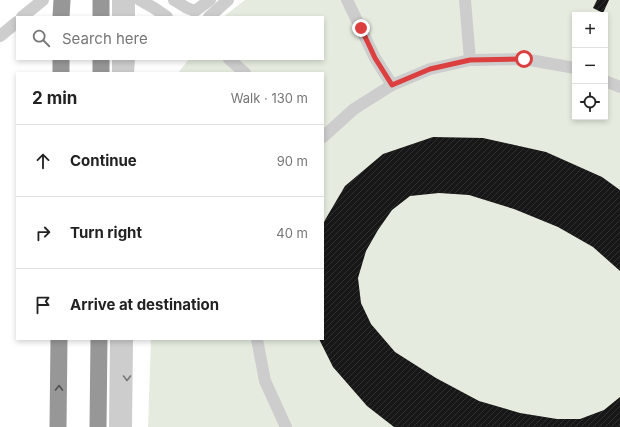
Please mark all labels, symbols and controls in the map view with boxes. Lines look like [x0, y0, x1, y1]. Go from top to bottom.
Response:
map controls [572, 12, 608, 120]
button: + [572, 12, 608, 48]
search box [16, 16, 324, 60]
route end [352, 19, 370, 37]
icon: search [30, 27, 52, 49]
text: Search here [62, 29, 148, 48]
button: − [572, 48, 608, 84]
route start [515, 50, 533, 68]
button: locate [572, 84, 608, 120]
text: 2 min [32, 88, 77, 108]
text: Walk · 130 m [231, 90, 308, 106]
icon: ahead [32, 150, 54, 172]
text: Continue [70, 151, 137, 170]
text: 90 m [277, 153, 308, 169]
icon: right [32, 222, 54, 244]
text: Turn right [70, 223, 142, 242]
text: 40 m [276, 225, 308, 241]
icon: arrive [32, 294, 54, 316]
text: Arrive at destination [70, 295, 219, 314]
one-way arrow [123, 375, 131, 381]
one-way arrow [55, 385, 63, 391]

